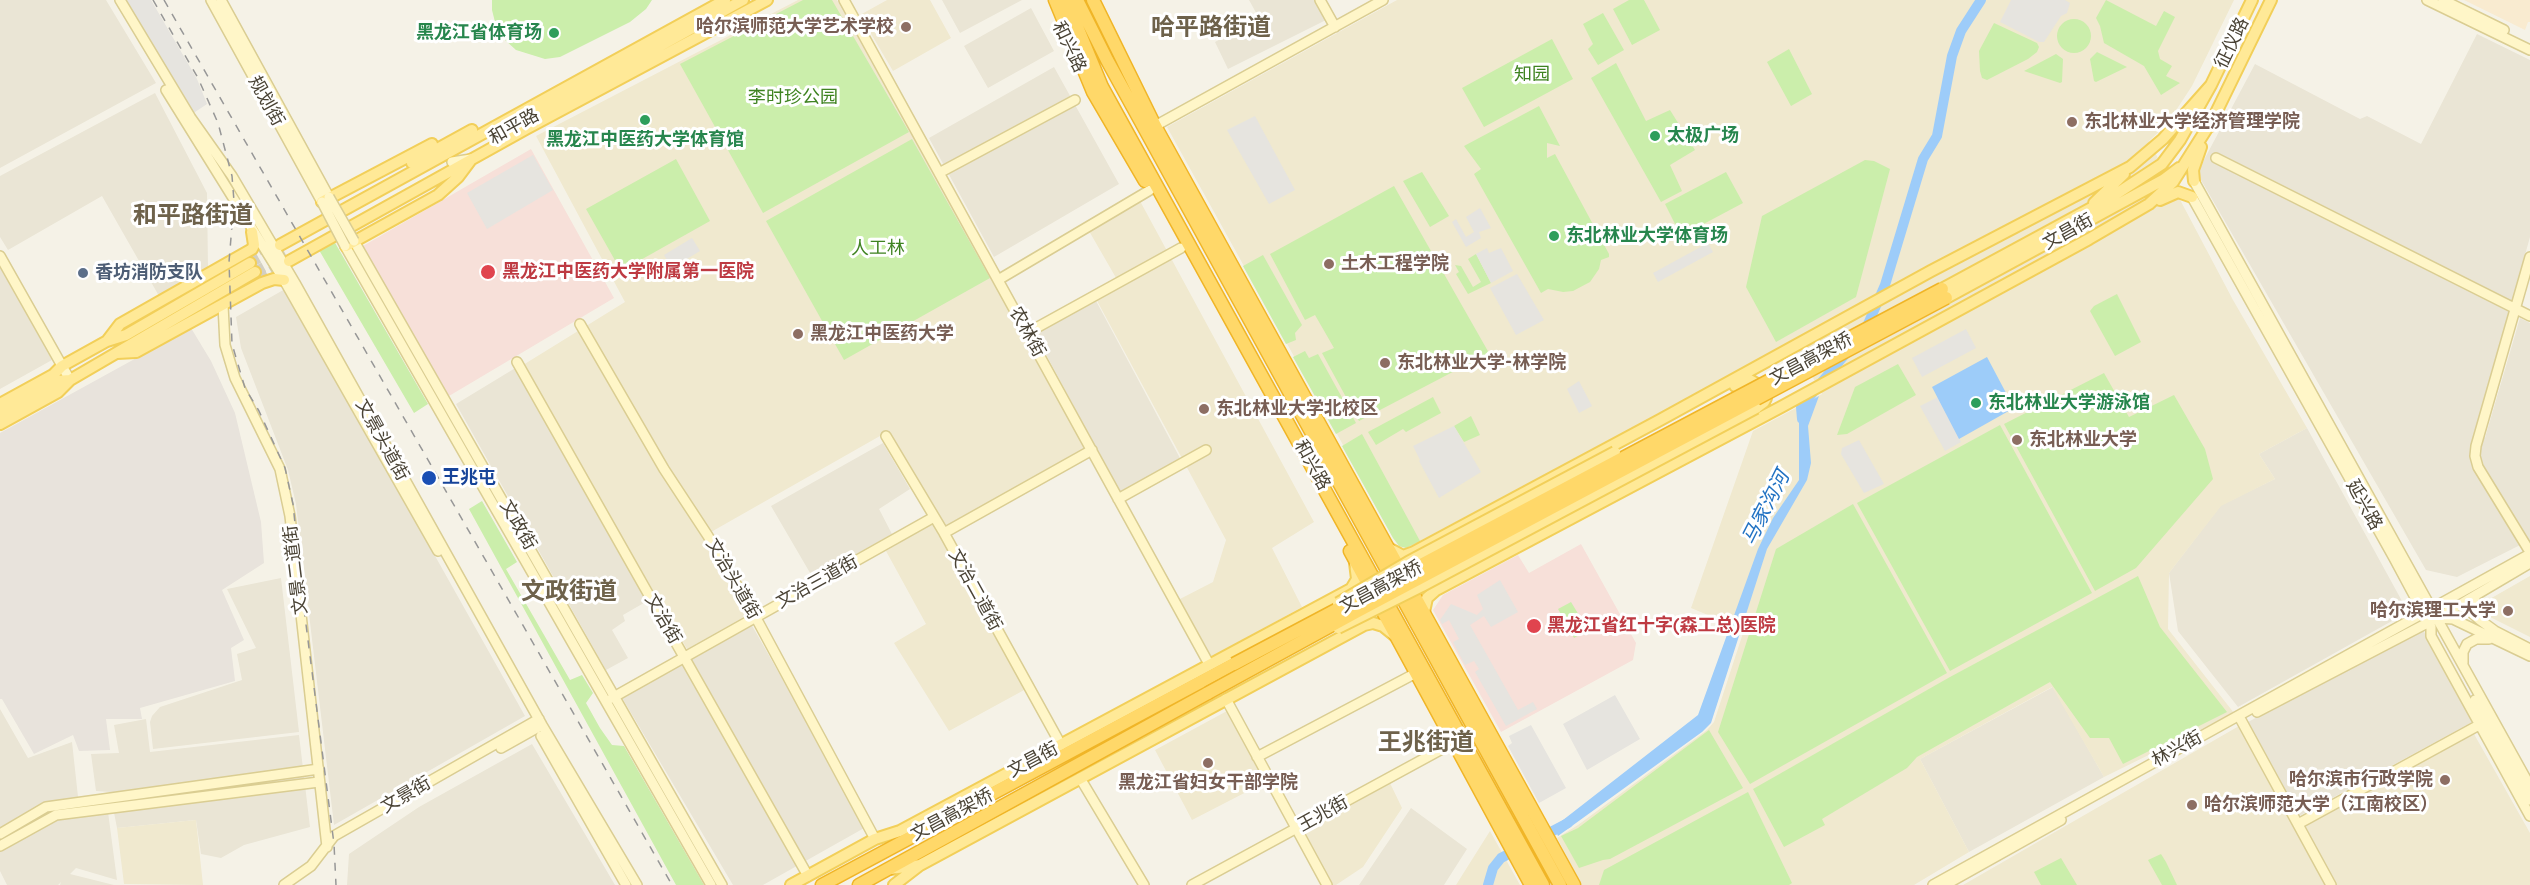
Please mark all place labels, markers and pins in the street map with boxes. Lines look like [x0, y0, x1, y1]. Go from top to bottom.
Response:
place label: 哈尔滨师范大学艺术学校 [696, 16, 894, 38]
marker: 哈尔滨师范大学艺术学校 [899, 20, 913, 34]
place label: 黑龙江省体育场 [416, 22, 542, 44]
marker: 黑龙江省体育场 [547, 26, 561, 40]
place label: 东北林业大学经济管理学院 [2084, 111, 2300, 133]
marker: 黑龙江中医药大学体育馆 [638, 113, 652, 127]
marker: 东北林业大学经济管理学院 [2065, 115, 2079, 129]
place label: 太极广场 [1667, 125, 1739, 147]
place label: 黑龙江中医药大学体育馆 [546, 129, 744, 151]
marker: 太极广场 [1648, 129, 1662, 143]
place label: 东北林业大学体育场 [1566, 225, 1728, 247]
marker: 东北林业大学体育场 [1547, 229, 1561, 243]
place label: 土木工程学院 [1341, 253, 1449, 275]
marker: 土木工程学院 [1322, 257, 1336, 271]
place label: 黑龙江中医药大学附属第一医院 [502, 261, 754, 283]
place label: 香坊消防支队 [95, 262, 203, 284]
marker: 黑龙江中医药大学附属第一医院 [479, 263, 497, 281]
marker: 香坊消防支队 [76, 266, 90, 280]
place label: 黑龙江中医药大学 [810, 323, 954, 345]
marker: 黑龙江中医药大学 [791, 327, 805, 341]
place label: 东北林业大学-林学院 [1397, 352, 1566, 374]
marker: 东北林业大学-林学院 [1378, 356, 1392, 370]
place label: 东北林业大学游泳馆 [1988, 392, 2150, 414]
marker: 东北林业大学游泳馆 [1969, 396, 1983, 410]
place label: 东北林业大学北校区 [1216, 398, 1378, 420]
marker: 东北林业大学北校区 [1197, 402, 1211, 416]
place label: 东北林业大学 [2029, 429, 2137, 451]
marker: 东北林业大学 [2010, 433, 2024, 447]
place label: 王兆屯 [442, 467, 496, 489]
marker: 王兆屯 [420, 469, 438, 487]
place label: 哈尔滨理工大学 [2370, 600, 2496, 622]
marker: 哈尔滨理工大学 [2501, 604, 2515, 618]
place label: 黑龙江省红十字(森工总)医院 [1547, 615, 1776, 637]
marker: 黑龙江省红十字(森工总)医院 [1525, 617, 1543, 635]
marker: 黑龙江省妇女干部学院 [1201, 756, 1215, 770]
place label: 哈尔滨市行政学院 [2289, 769, 2433, 791]
place label: 黑龙江省妇女干部学院 [1118, 772, 1298, 794]
marker: 哈尔滨市行政学院 [2438, 773, 2452, 787]
place label: 哈尔滨师范大学（江南校区） [2204, 794, 2438, 816]
marker: 哈尔滨师范大学（江南校区） [2185, 798, 2199, 812]

